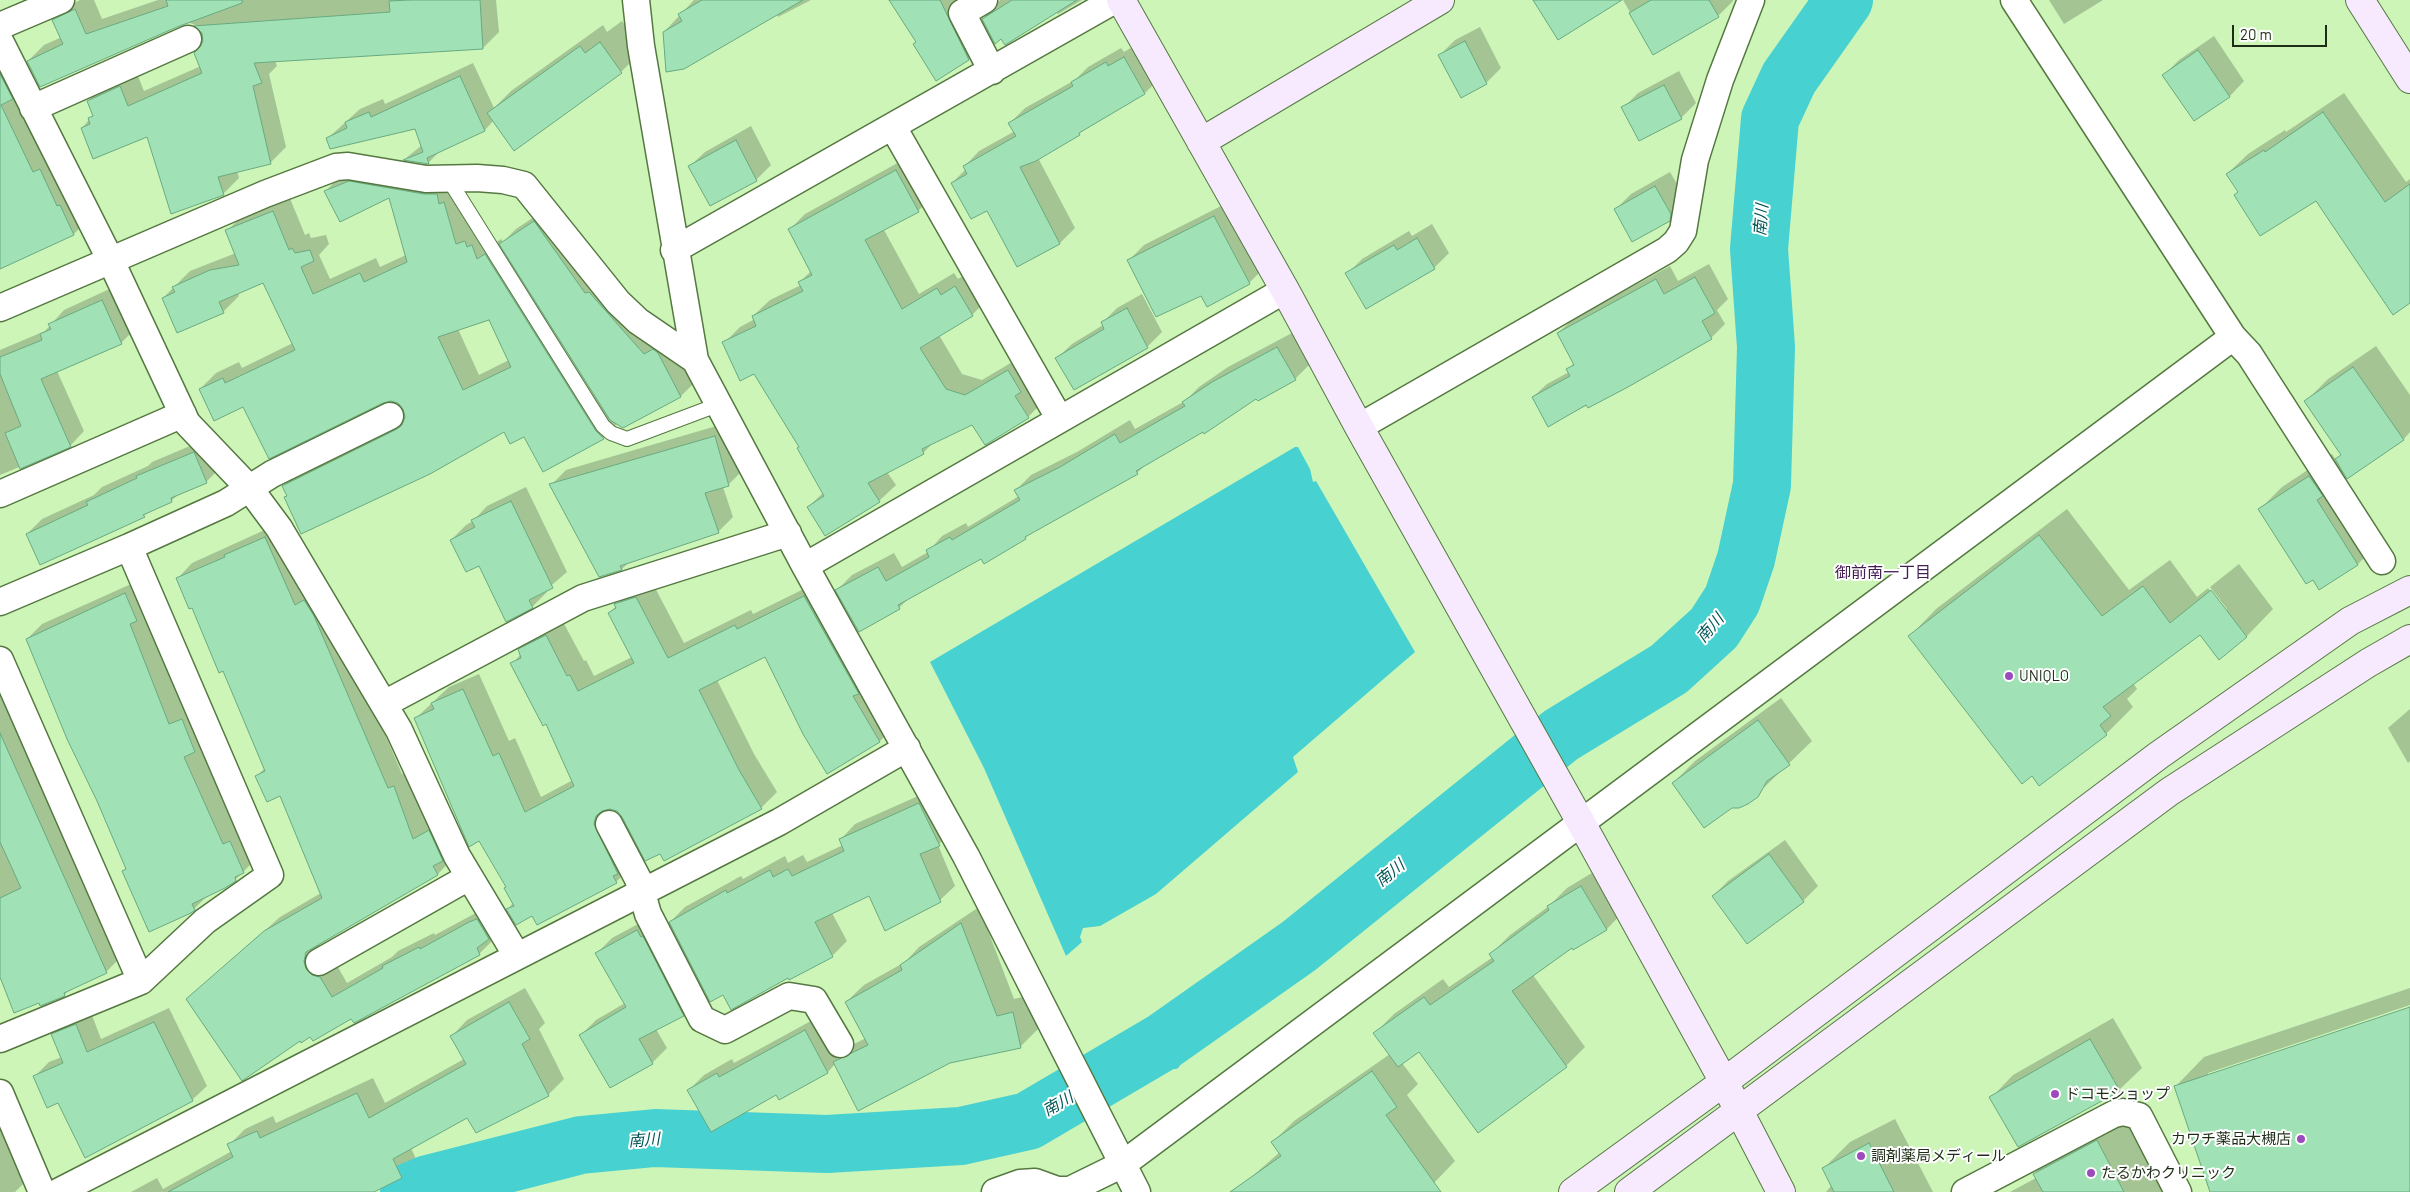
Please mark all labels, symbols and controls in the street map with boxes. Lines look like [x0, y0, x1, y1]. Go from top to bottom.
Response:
scale bar [2235, 15, 2330, 47]
text: 20 m [2240, 25, 2272, 43]
water label: 南川 [1750, 203, 1772, 237]
district label: 御前南一丁目 [1835, 563, 1931, 583]
water label: 南川 [1692, 610, 1728, 646]
place label: UNIQLO [2019, 667, 2069, 685]
marker: UNIQLO [2003, 670, 2015, 682]
water label: 南川 [1372, 855, 1408, 891]
place label: ドコモショップ [2065, 1085, 2170, 1103]
water label: 南川 [1039, 1088, 1077, 1120]
marker: ドコモショップ [2049, 1088, 2061, 1100]
water label: 南川 [627, 1129, 661, 1151]
place label: カワチ薬品大槻店 [2171, 1130, 2291, 1148]
marker: カワチ薬品大槻店 [2295, 1133, 2307, 1145]
place label: 調剤薬局メディール [1871, 1147, 2006, 1165]
marker: 調剤薬局メディール [1855, 1150, 1867, 1162]
place label: たるかわクリニック [2101, 1164, 2236, 1182]
marker: たるかわクリニック [2085, 1167, 2097, 1179]

